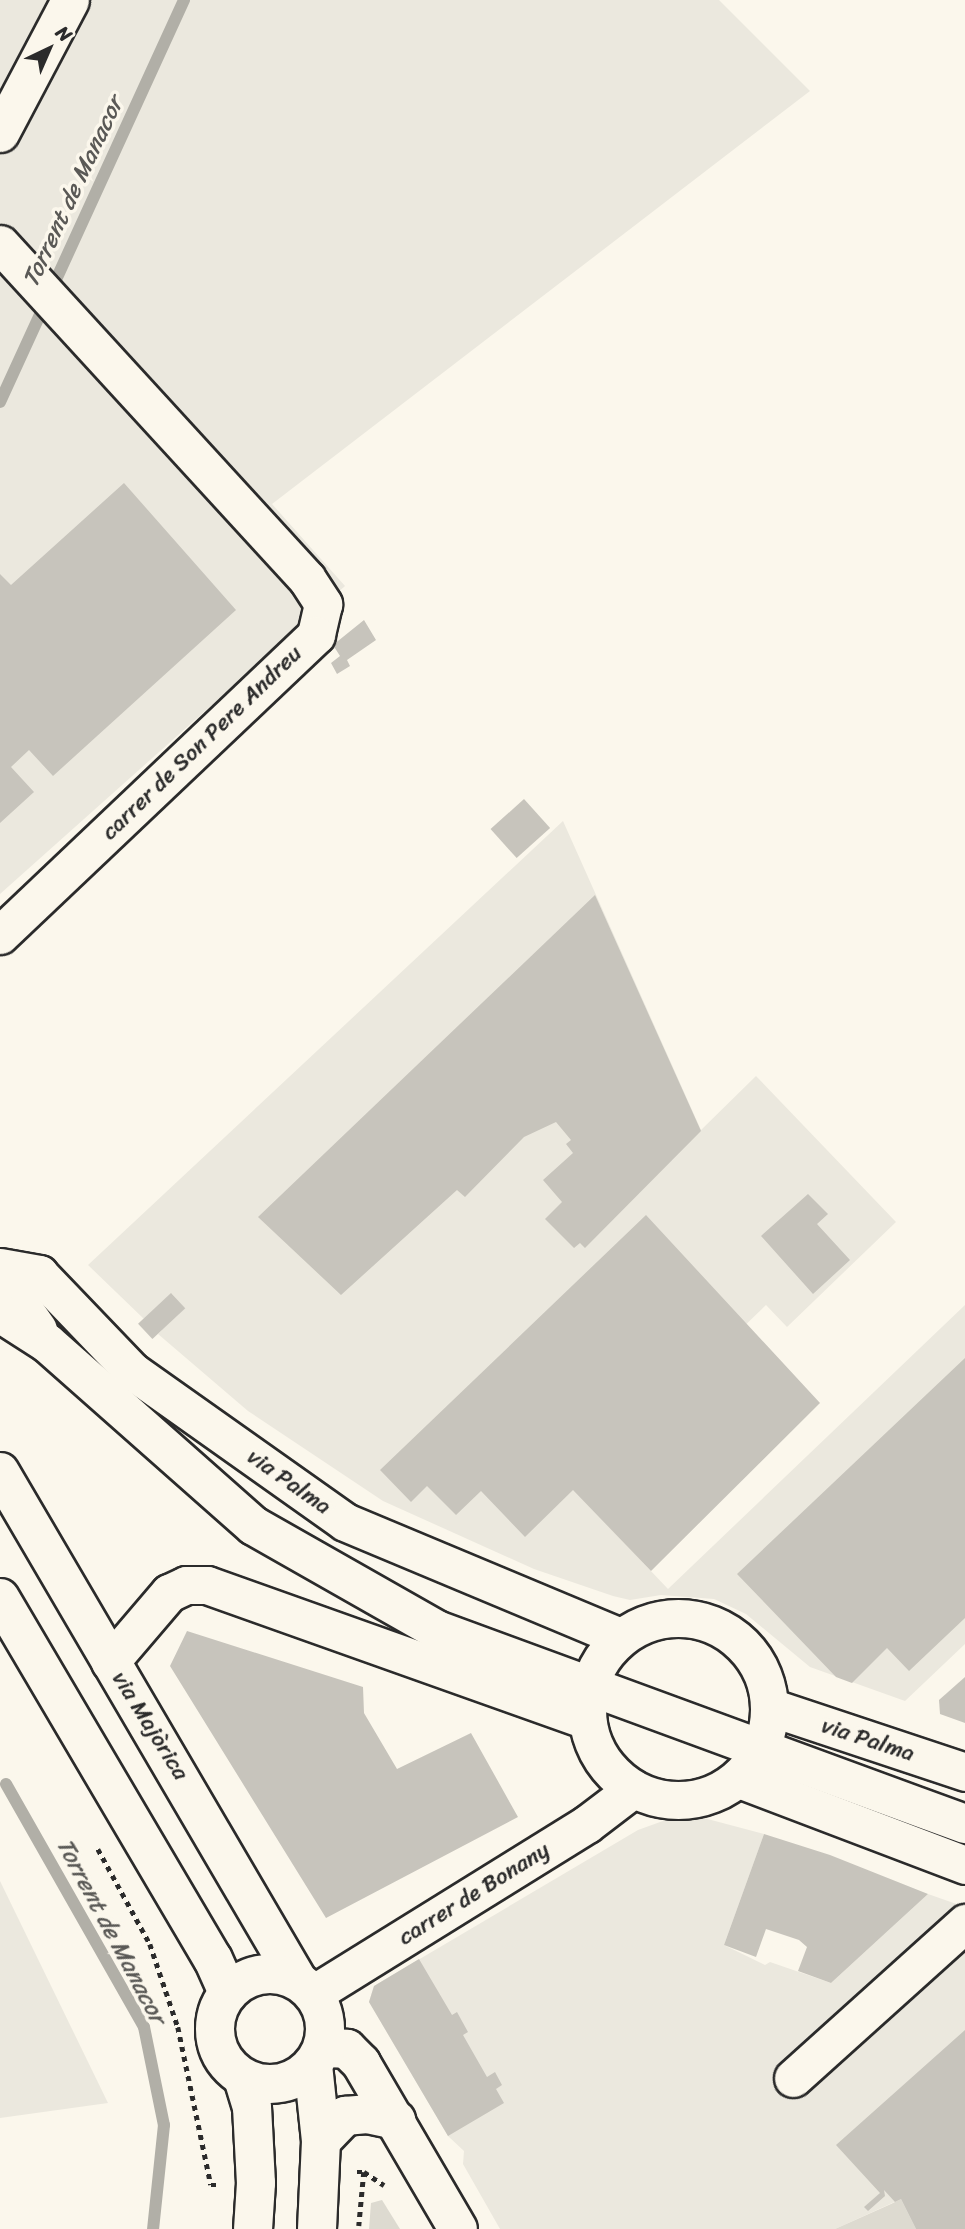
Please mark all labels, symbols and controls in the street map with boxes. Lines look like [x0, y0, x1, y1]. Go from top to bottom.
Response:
north arrow [14, 14, 84, 84]
text: N [48, 17, 80, 50]
water label: Torrent de Manacor [16, 92, 130, 292]
street label: carrer de Son Pere Andreu [95, 639, 309, 847]
street label: via Palma [242, 1443, 336, 1521]
street label: via Majòrica [106, 1667, 194, 1785]
street label: via Palma [818, 1712, 918, 1768]
water label: Torrent de Manacor [50, 1833, 172, 2029]
street label: carrer de Bonany [393, 1836, 555, 1952]

